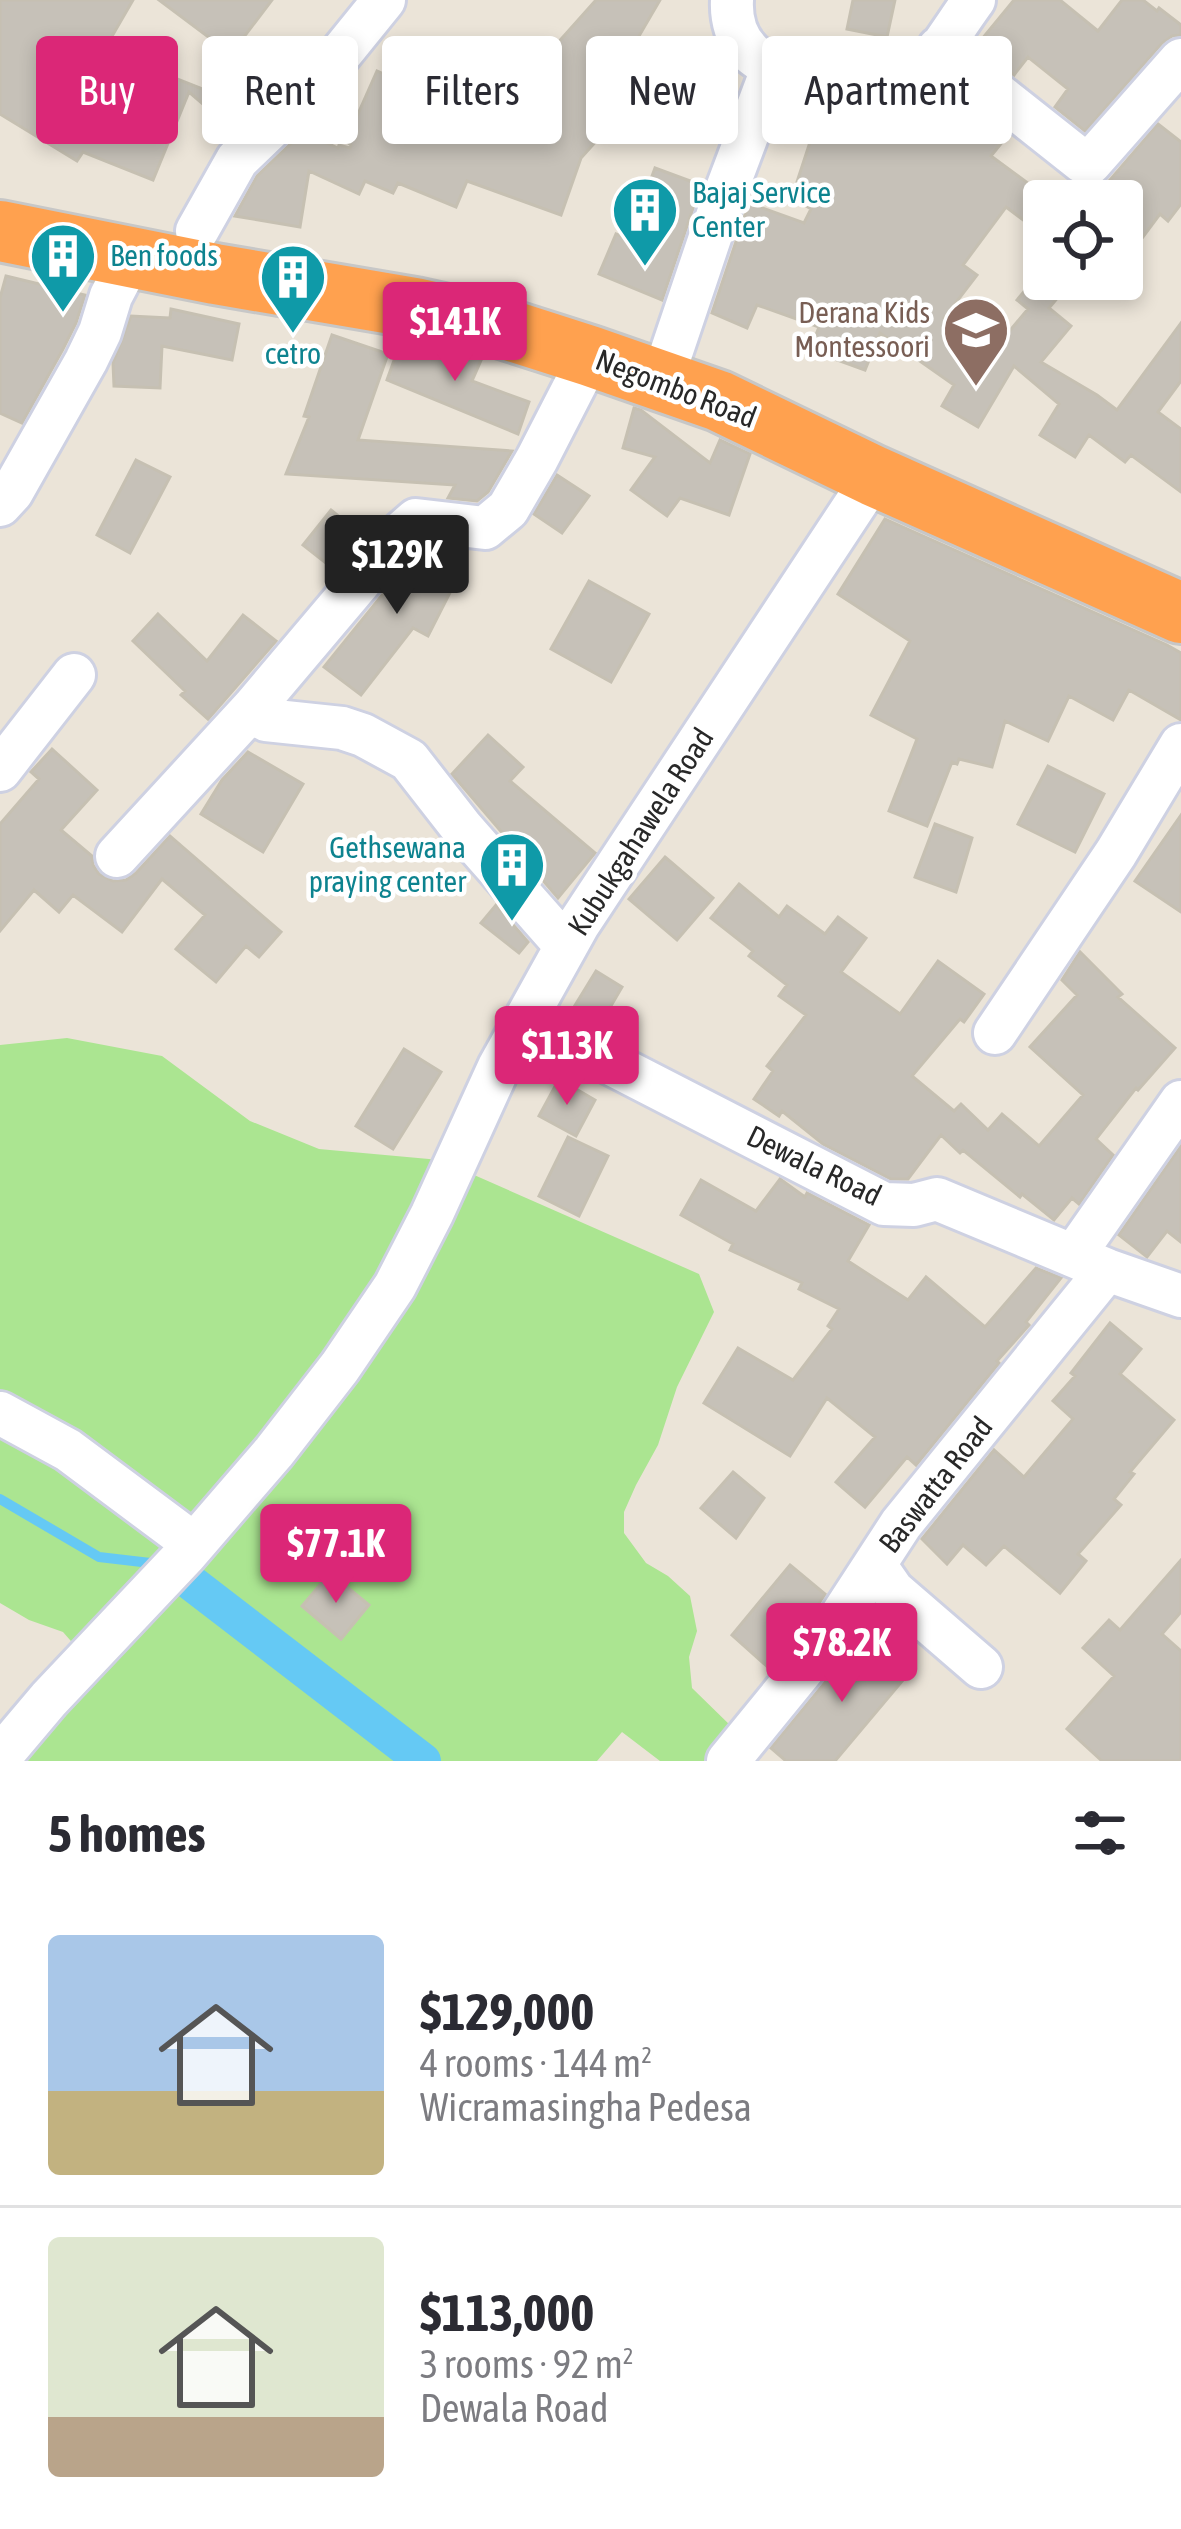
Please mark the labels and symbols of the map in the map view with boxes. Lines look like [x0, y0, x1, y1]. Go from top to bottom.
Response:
building icon: Bajaj Service Center [610, 175, 680, 269]
place label: Bajaj Service Center [692, 175, 831, 243]
building icon: Ben foods [28, 221, 98, 315]
place label: Ben foods [110, 238, 218, 272]
building icon: cetro [258, 242, 328, 336]
pin: $141K [371, 282, 539, 384]
place label: Derana Kids Montessoori [794, 295, 930, 363]
school or university icon: Derana Kids Montessoori [941, 295, 1011, 389]
place label: cetro [265, 336, 321, 370]
street label: Negombo Road [591, 342, 761, 434]
pin: $129K [313, 515, 481, 617]
street label: Kubukgahawela Road [561, 722, 720, 941]
place label: Gethsewana praying center [309, 830, 467, 898]
building icon: Gethsewana praying center [477, 830, 547, 924]
pin: $113K [483, 1006, 651, 1108]
street label: Dewala Road [742, 1118, 887, 1212]
street label: Baswatta Road [872, 1410, 999, 1559]
pin: $77.1K [238, 1504, 434, 1606]
pin: $78.2K [744, 1603, 940, 1705]

